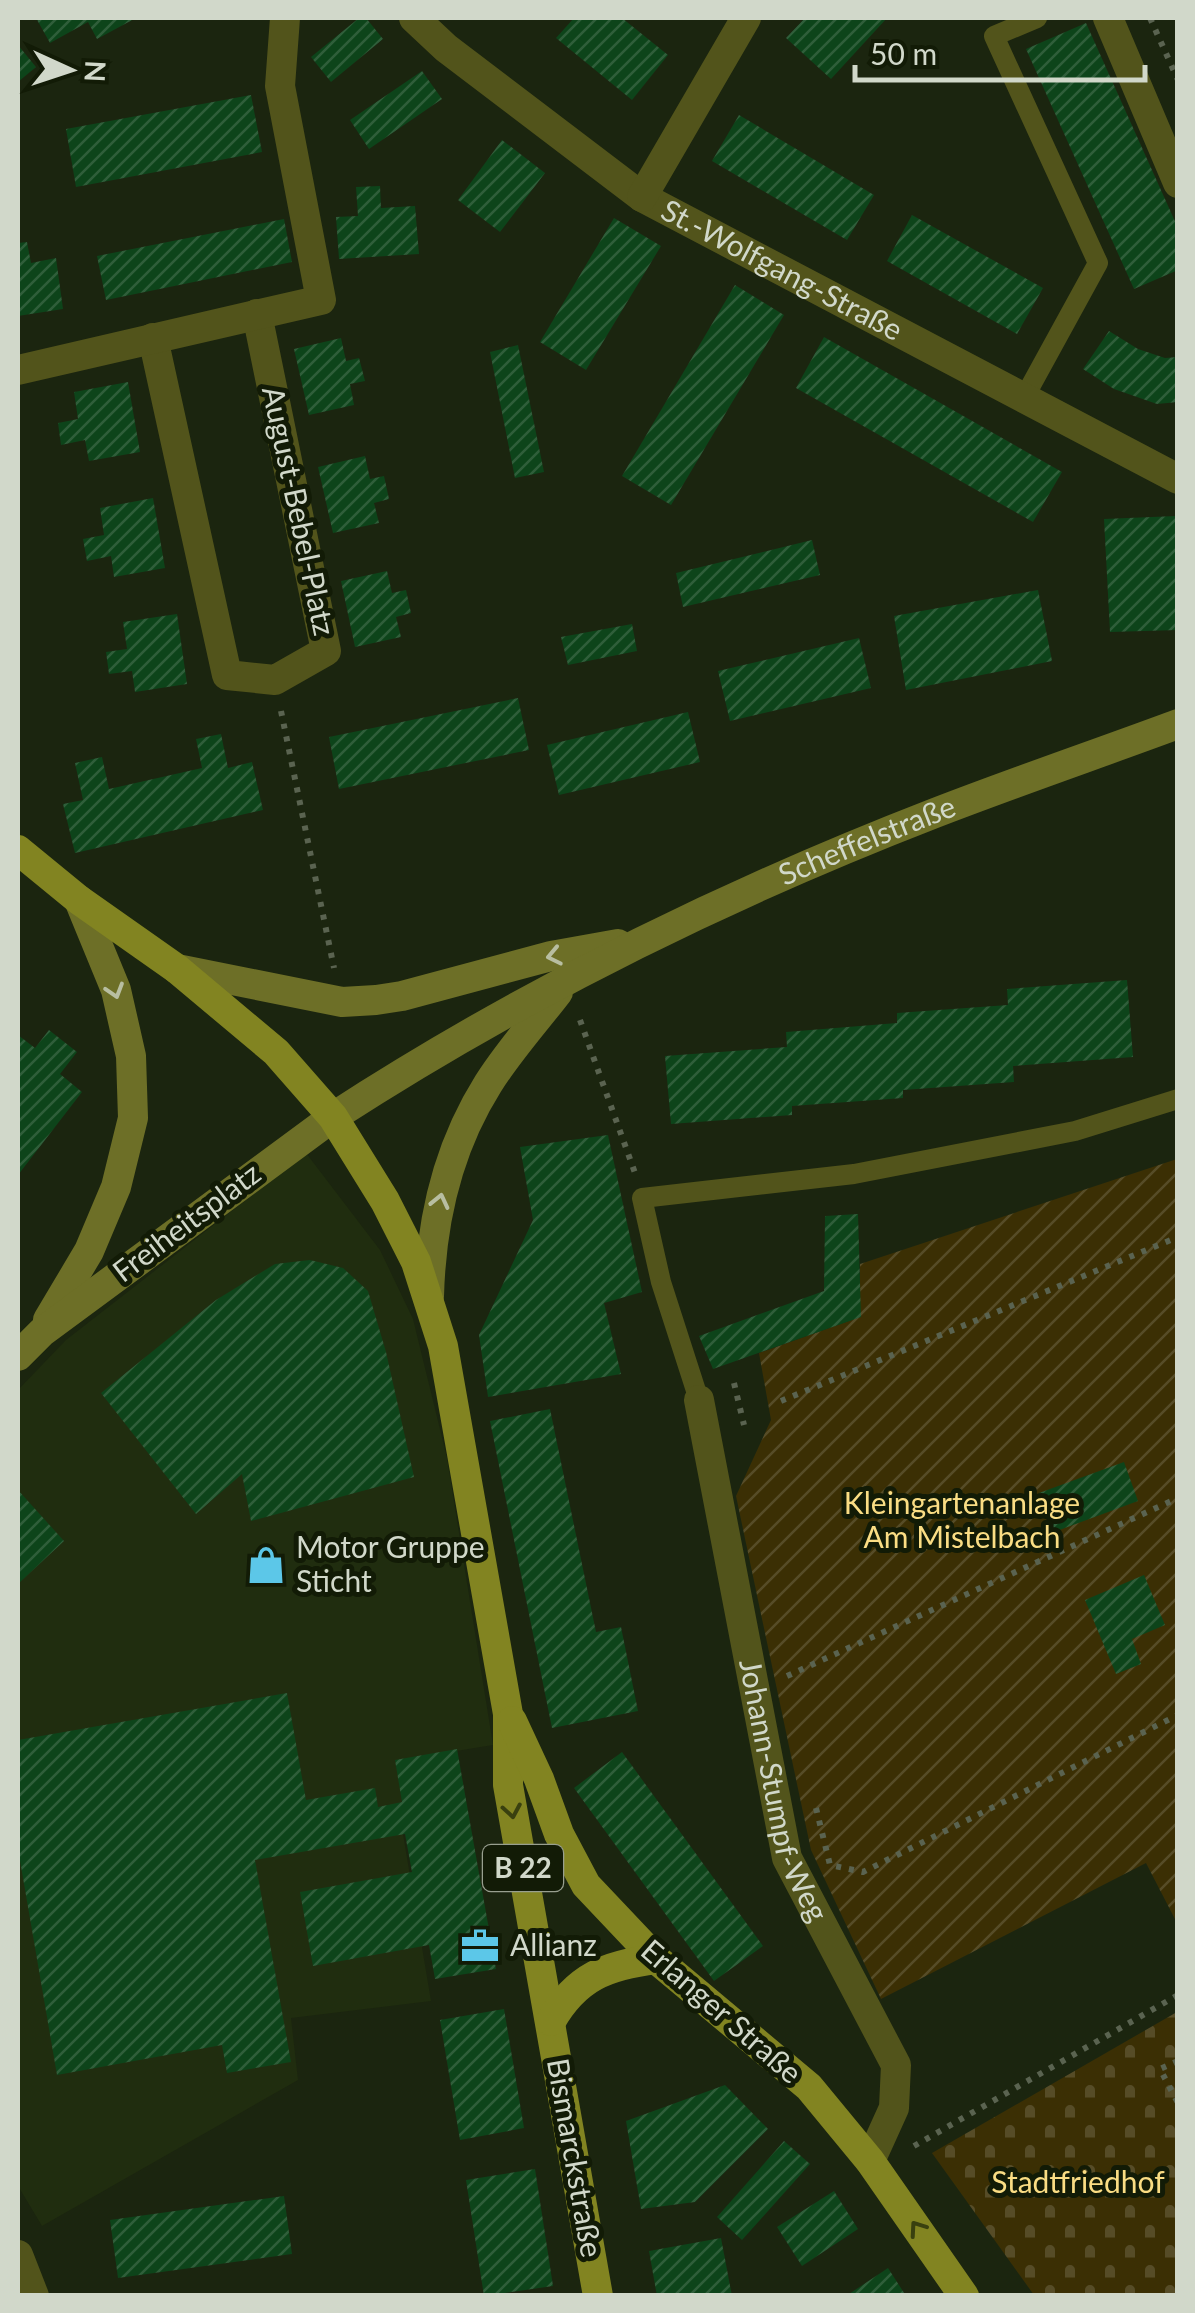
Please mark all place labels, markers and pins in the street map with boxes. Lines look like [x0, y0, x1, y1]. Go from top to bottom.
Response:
place label: Motor Gruppe Sticht [296, 1528, 485, 1598]
shop icon: Motor Gruppe Sticht [245, 1544, 287, 1586]
office icon: Allianz [459, 1925, 501, 1967]
place label: Allianz [510, 1926, 597, 1962]

